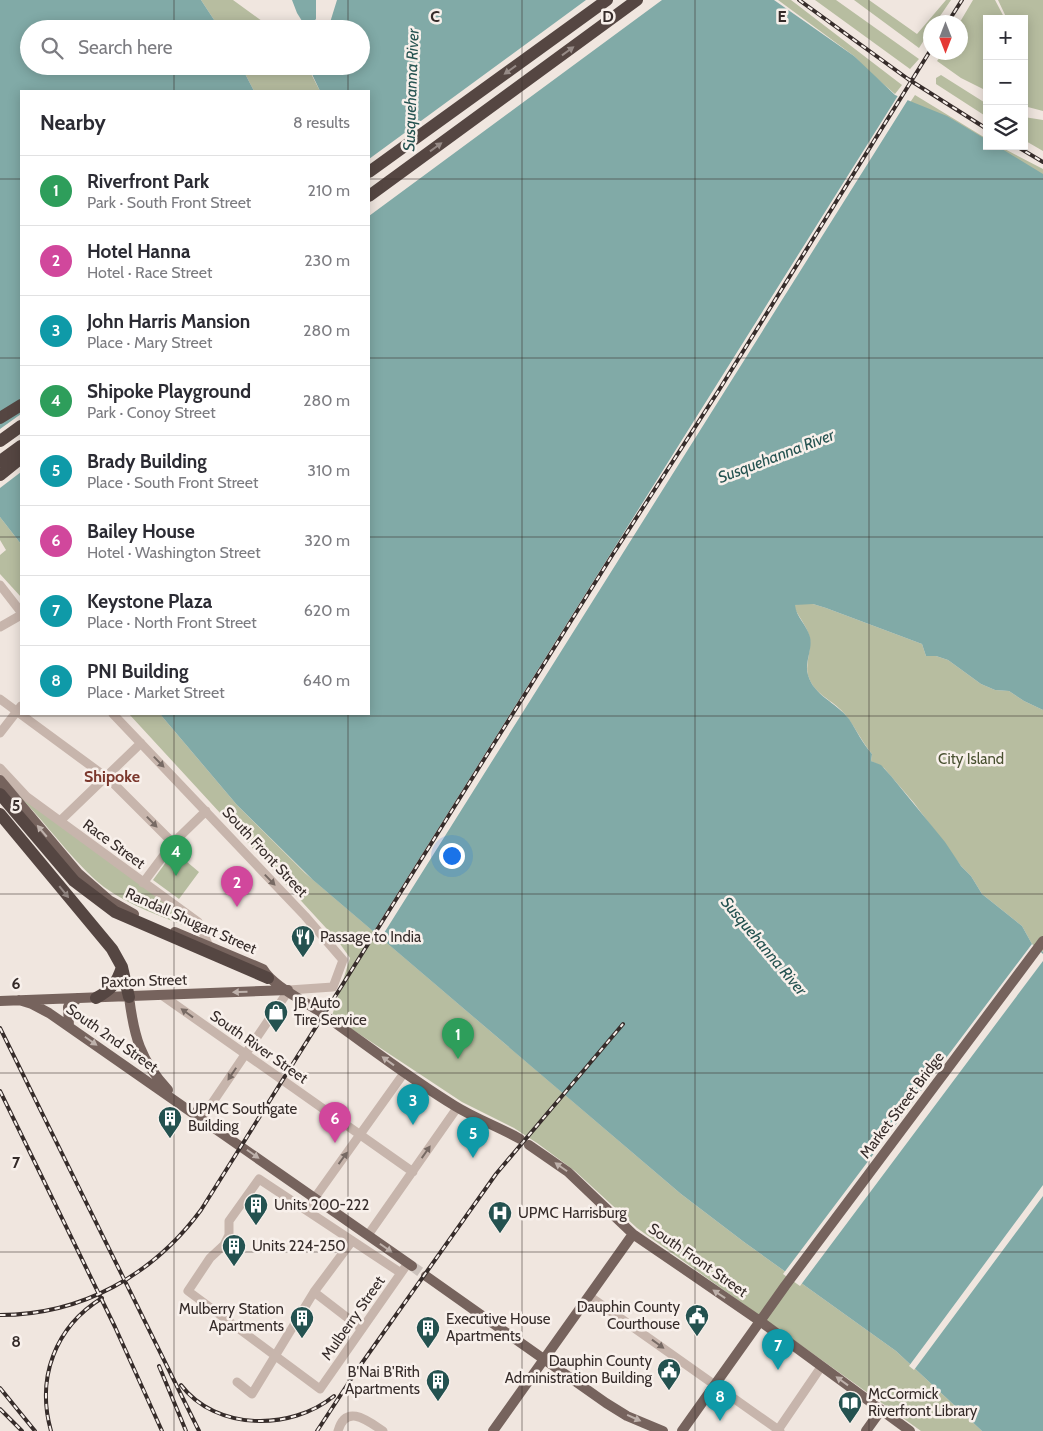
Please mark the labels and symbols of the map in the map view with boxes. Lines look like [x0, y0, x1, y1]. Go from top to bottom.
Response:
text: C [430, 7, 440, 26]
text: D [602, 7, 614, 26]
text: E [777, 7, 787, 26]
north arrow [923, 15, 968, 60]
water label: Susquehanna River [399, 27, 423, 152]
one-way arrow [561, 46, 574, 56]
one-way arrow [504, 64, 517, 74]
one-way arrow [429, 141, 442, 152]
water label: Susquehanna River [715, 425, 838, 487]
park label: City Island [938, 750, 1004, 768]
one-way arrow [153, 755, 165, 767]
district label: Shipoke [84, 767, 140, 786]
text: 5 [12, 796, 20, 815]
street label: South Front Street [219, 803, 311, 901]
street label: Race Street [79, 815, 149, 873]
one-way arrow [145, 815, 157, 827]
one-way arrow [36, 825, 47, 838]
pin: 4 [160, 835, 192, 876]
your location [439, 843, 465, 869]
pin: 2 [221, 866, 253, 907]
one-way arrow [264, 873, 276, 885]
street label: Randall Shugart Street [123, 884, 259, 958]
one-way arrow [59, 885, 70, 898]
water label: Susquehanna River [717, 893, 811, 1000]
restaurant icon: Passage to India [290, 924, 316, 958]
place label: Passage to India [320, 928, 422, 946]
street label: Paxton Street [101, 971, 187, 991]
text: 6 [12, 974, 21, 993]
one-way arrow [232, 989, 248, 997]
place label: JB Auto Tire Service [293, 994, 367, 1029]
shop icon: JB Auto Tire Service [263, 999, 289, 1033]
street label: South 2nd Street [63, 1000, 161, 1076]
street label: South River Street [207, 1007, 311, 1087]
one-way arrow [180, 1008, 194, 1018]
pin: 1 [442, 1018, 474, 1059]
one-way arrow [84, 1037, 98, 1046]
street label: Market Street Bridge [856, 1048, 948, 1162]
one-way arrow [382, 1056, 395, 1067]
one-way arrow [227, 1067, 237, 1081]
pin: 3 [397, 1084, 429, 1125]
place label: UPMC Southgate Building [188, 1100, 298, 1135]
pin: 6 [319, 1102, 351, 1143]
building icon: UPMC Southgate Building [157, 1105, 183, 1139]
pin: 5 [457, 1117, 489, 1158]
one-way arrow [421, 1146, 431, 1159]
one-way arrow [246, 1149, 260, 1159]
one-way arrow [338, 1151, 348, 1165]
text: 7 [12, 1153, 21, 1172]
one-way arrow [554, 1162, 568, 1172]
building icon: Units 200-222 [243, 1192, 269, 1226]
place label: Units 200-222 [274, 1196, 369, 1214]
hospital icon: UPMC Harrisburg [487, 1200, 513, 1234]
place label: UPMC Harrisburg [518, 1204, 627, 1222]
street label: South Front Street [645, 1219, 751, 1301]
building icon: Units 224-250 [221, 1233, 247, 1267]
place label: Units 224-250 [252, 1237, 346, 1255]
one-way arrow [379, 1243, 393, 1253]
street label: Mulberry Street [317, 1273, 389, 1363]
one-way arrow [712, 1289, 726, 1299]
place label: Dauphin County Courthouse [577, 1298, 680, 1333]
place label: Mulberry Station Apartments [179, 1300, 284, 1335]
public building icon: Dauphin County Courthouse [684, 1303, 710, 1337]
building icon: Mulberry Station Apartments [289, 1305, 315, 1339]
place label: Executive House Apartments [446, 1310, 551, 1345]
building icon: Executive House Apartments [415, 1315, 441, 1349]
pin: 7 [762, 1329, 794, 1370]
text: 8 [11, 1332, 21, 1351]
one-way arrow [651, 1339, 665, 1349]
place label: Dauphin County Administration Building [505, 1352, 653, 1387]
public building icon: Dauphin County Administration Building [656, 1357, 682, 1391]
place label: B'Nai B'Rith Apartments [345, 1363, 420, 1398]
building icon: B'Nai B'Rith Apartments [425, 1368, 451, 1402]
one-way arrow [835, 1376, 848, 1386]
pin: 8 [704, 1380, 736, 1421]
place label: McCormick Riverfront Library [868, 1385, 978, 1420]
library icon: McCormick Riverfront Library [837, 1390, 863, 1424]
one-way arrow [627, 1415, 641, 1423]

